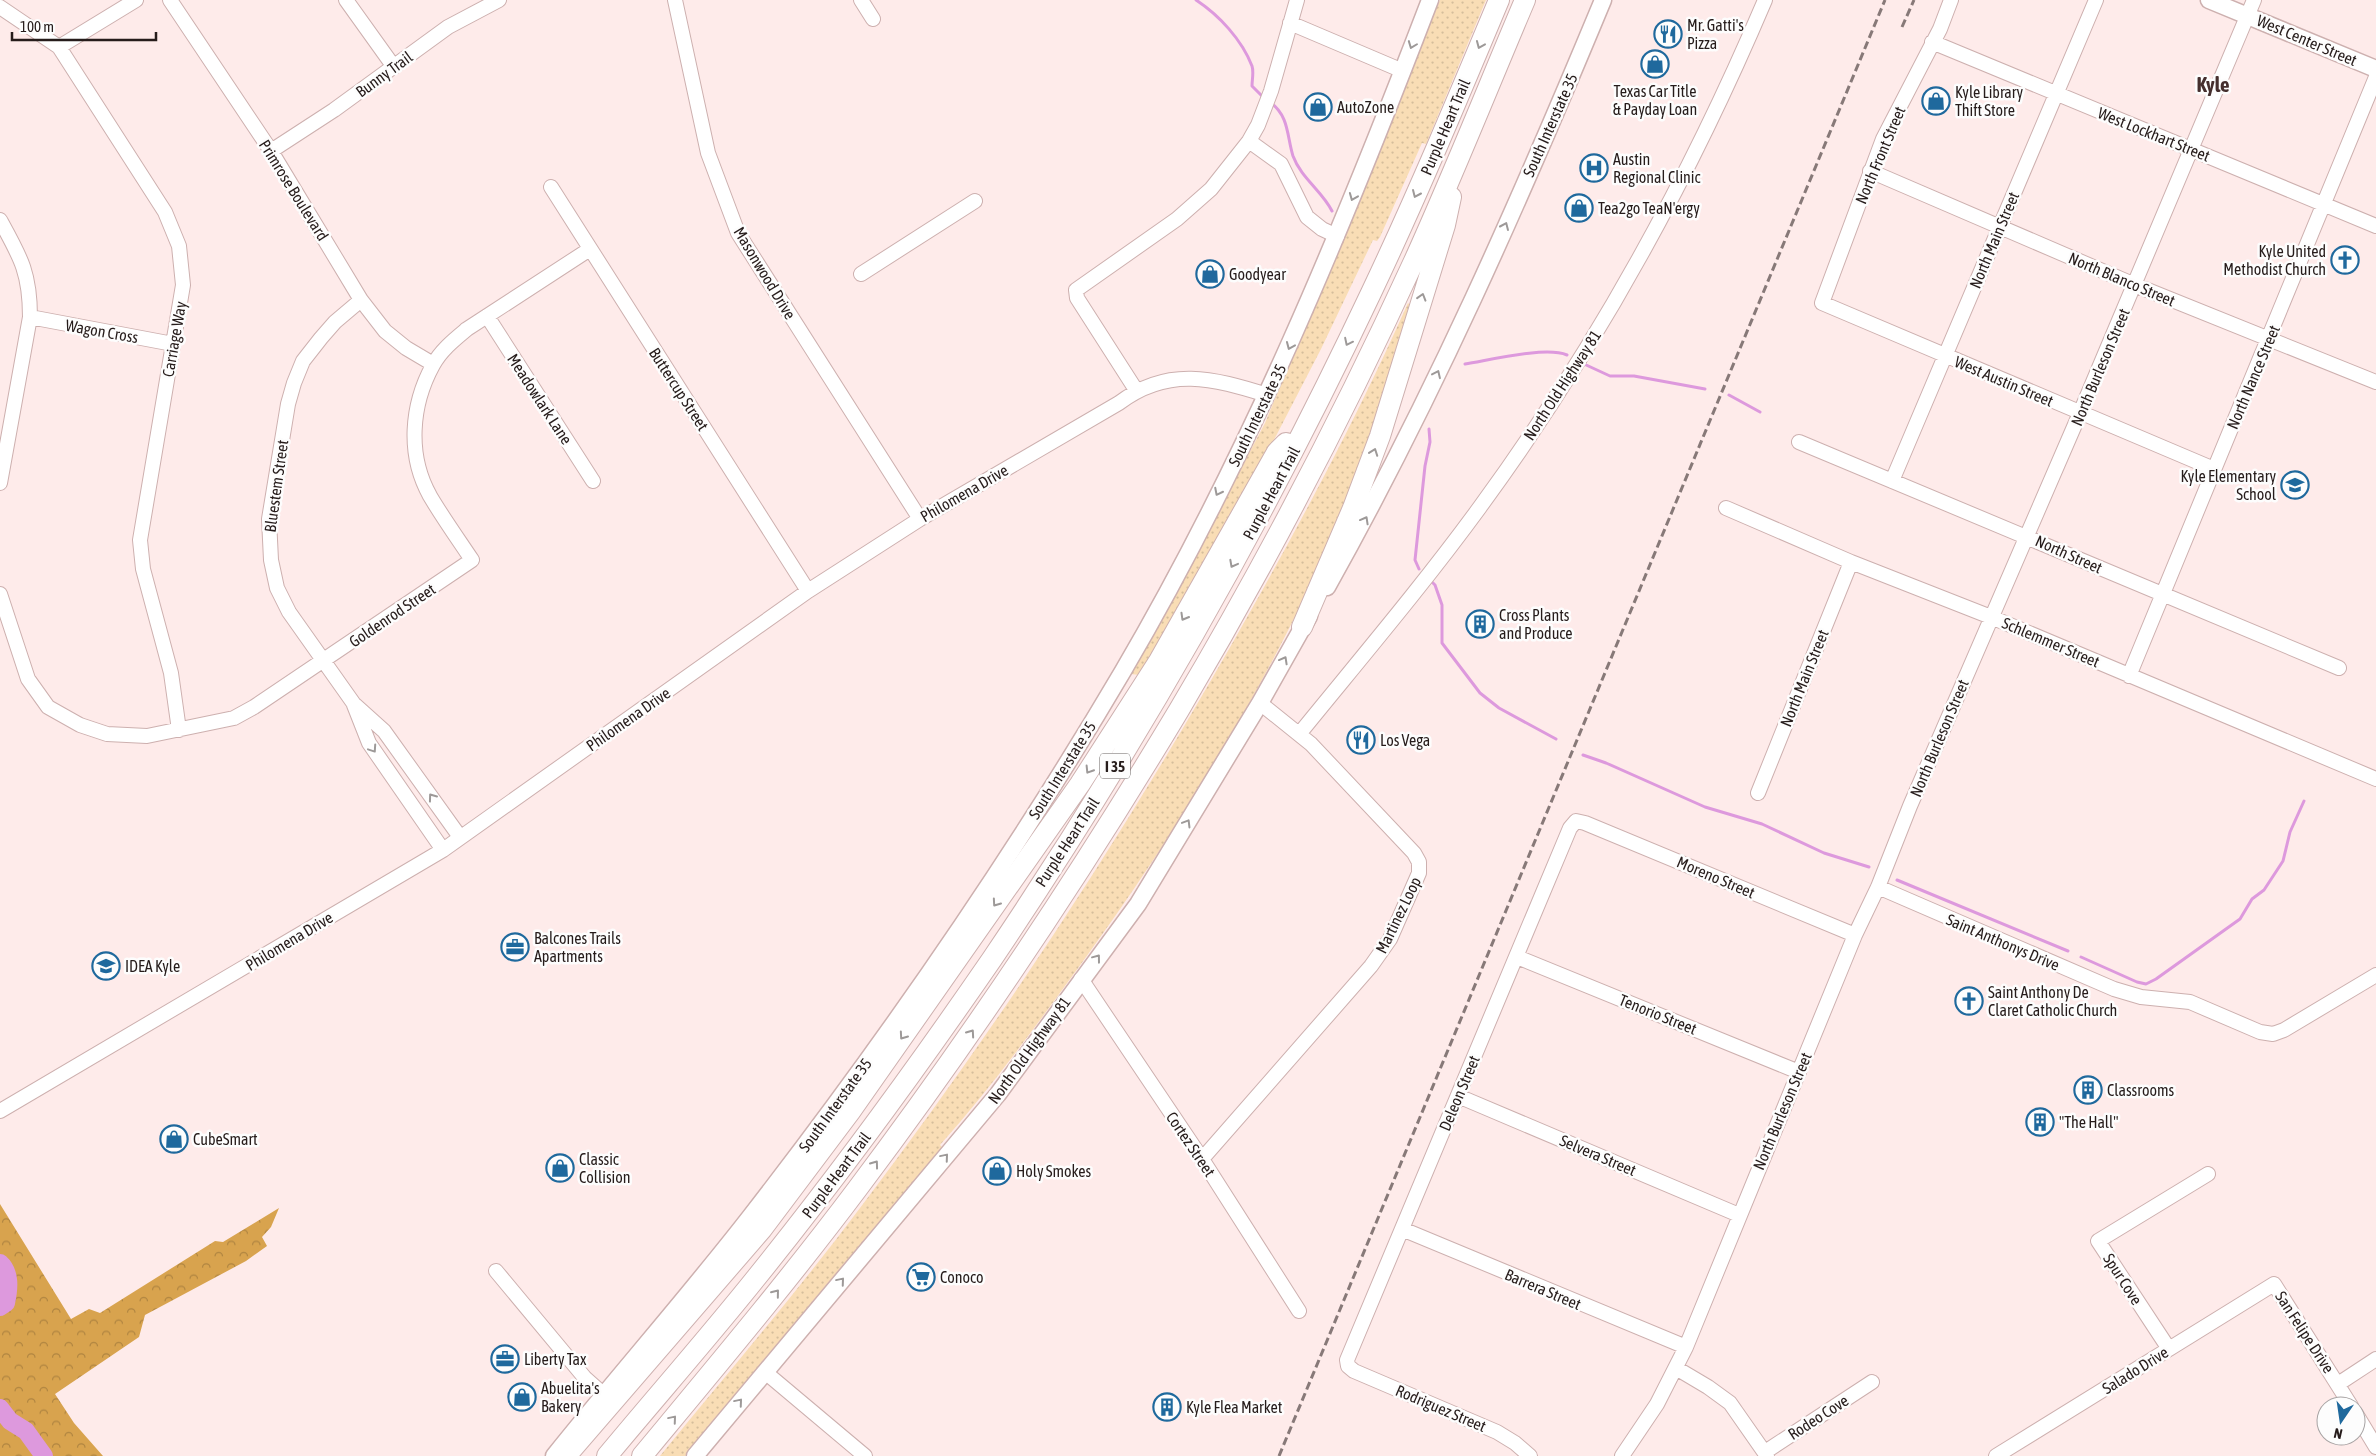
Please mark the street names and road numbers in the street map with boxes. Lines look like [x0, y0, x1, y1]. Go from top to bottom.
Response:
street label: West Center Street [2254, 11, 2360, 69]
street label: Bunny Trail [352, 47, 417, 101]
street label: South Interstate 35 [1519, 70, 1581, 180]
street label: Purple Heart Trail [1417, 76, 1475, 178]
street label: North Front Street [1851, 103, 1909, 206]
street label: West Lockhart Street [2095, 103, 2213, 165]
street label: Primrose Boulevard [256, 136, 332, 244]
street label: North Main Street [1966, 189, 2023, 291]
street label: Masonwood Drive [730, 224, 800, 322]
street label: North Blanco Street [2066, 248, 2178, 310]
street label: Carriage Way [159, 299, 191, 378]
street label: North Burleson Street [2067, 305, 2133, 428]
street label: Wagon Cross [64, 316, 140, 347]
street label: North Nance Street [2223, 322, 2283, 432]
street label: North Old Highway 81 [1520, 327, 1605, 444]
street label: Buttercup Street [645, 344, 713, 435]
street label: Meadowlark Lane [504, 350, 576, 448]
street label: West Austin Street [1952, 352, 2056, 410]
street label: South Interstate 35 [1224, 361, 1290, 469]
street label: Bluestem Street [261, 438, 291, 533]
street label: Purple Heart Trail [1239, 443, 1304, 543]
street label: Philomena Drive [917, 461, 1011, 525]
street label: North Street [2033, 531, 2106, 577]
street label: Goldenrod Street [346, 579, 439, 650]
street label: Schlemmer Street [2000, 613, 2103, 671]
street label: North Main Street [1776, 627, 1832, 729]
street label: North Burleson Street [1906, 676, 1972, 799]
street label: Philomena Drive [583, 683, 673, 755]
street label: South Interstate 35 [1025, 718, 1099, 822]
road number: I 35 [1100, 754, 1130, 778]
street label: Purple Heart Trail [1032, 793, 1104, 890]
street label: Moreno Street [1674, 853, 1758, 902]
street label: Martinez Loop [1372, 874, 1425, 957]
street label: Philomena Drive [242, 908, 336, 974]
street label: Saint Anthonys Drive [1943, 910, 2062, 975]
street label: Tenorio Street [1617, 990, 1700, 1038]
street label: North Old Highway 81 [984, 993, 1075, 1107]
street label: North Burleson Street [1749, 1049, 1815, 1172]
street label: Deleon Street [1435, 1052, 1483, 1133]
street label: South Interstate 35 [795, 1055, 875, 1155]
street label: Cortez Street [1163, 1108, 1219, 1180]
street label: Purple Heart Trail [798, 1128, 875, 1222]
street label: Selvera Street [1557, 1131, 1639, 1179]
street label: Spur Cove [2099, 1250, 2146, 1308]
street label: Barrera Street [1502, 1265, 1584, 1313]
street label: San Felipe Drive [2271, 1288, 2338, 1377]
street label: Salado Drive [2099, 1343, 2171, 1397]
street label: Rodriguez Street [1393, 1381, 1489, 1436]
street label: Rodeo Cove [1784, 1391, 1852, 1443]

